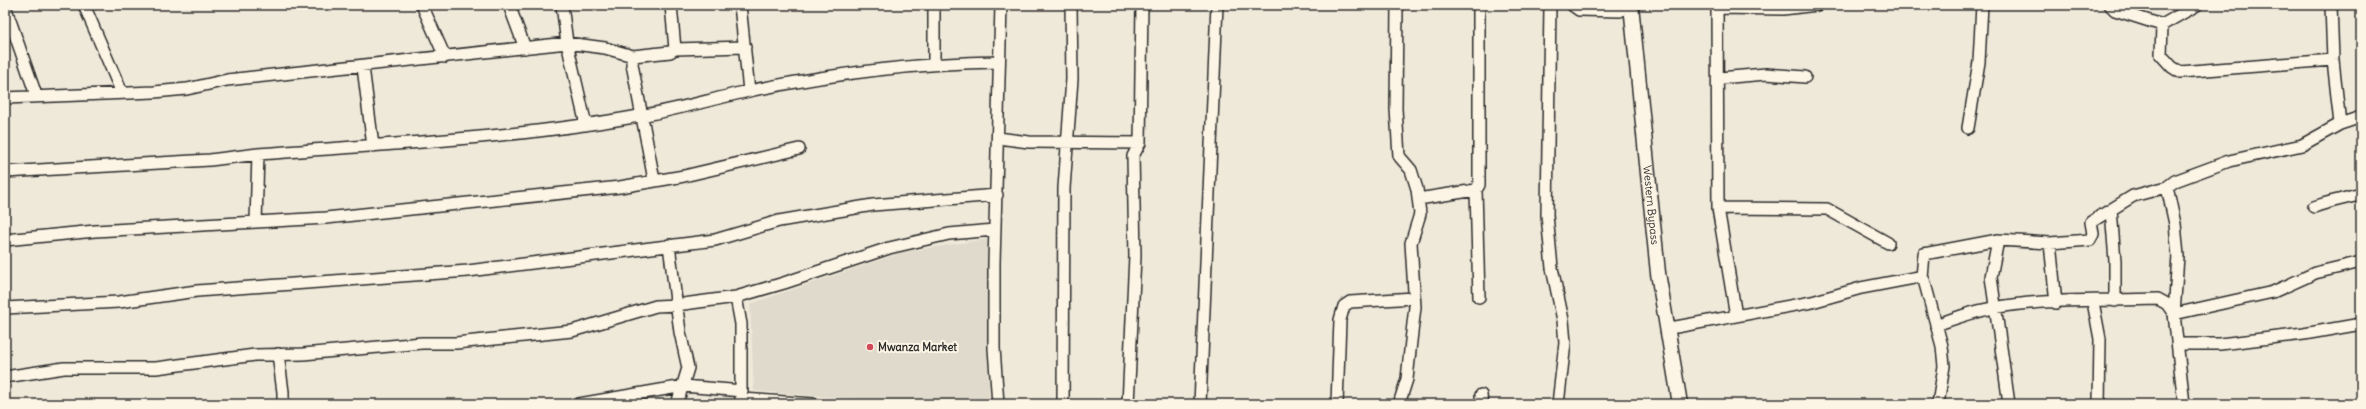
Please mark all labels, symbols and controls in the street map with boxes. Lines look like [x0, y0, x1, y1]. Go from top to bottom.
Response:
street label: Western Bypass [1640, 165, 1662, 245]
place label: Mwanza Market [878, 340, 957, 354]
marker: Mwanza Market [865, 342, 875, 352]

